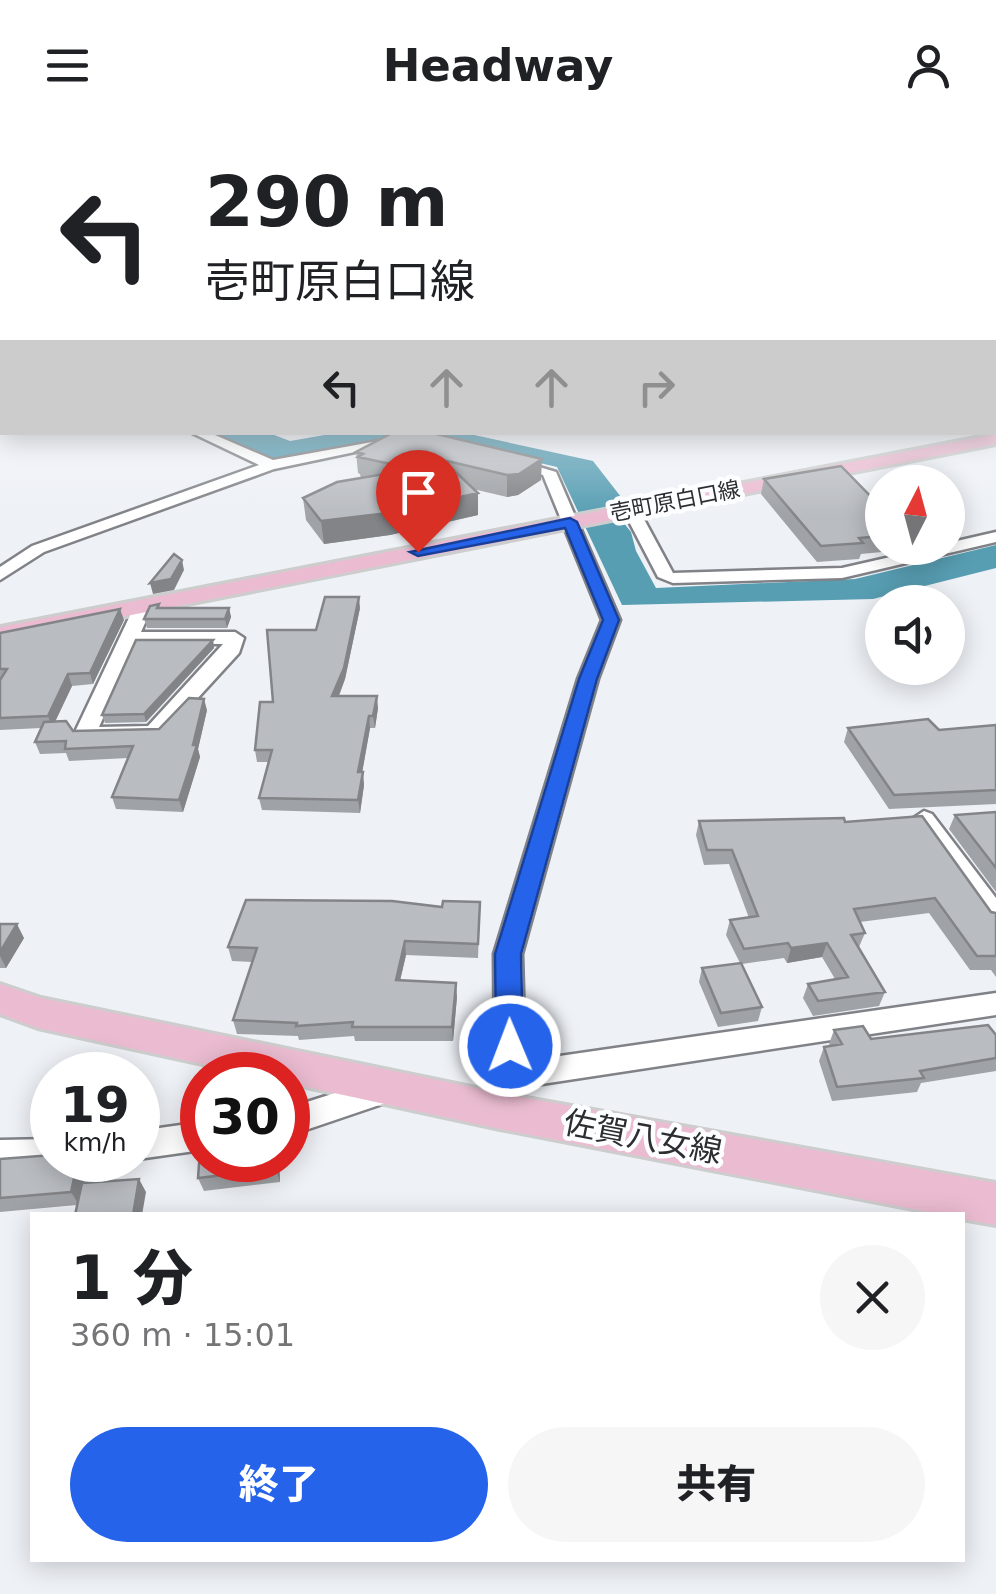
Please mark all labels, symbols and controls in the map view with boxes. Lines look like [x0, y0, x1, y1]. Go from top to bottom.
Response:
icon: menu [40, 38, 95, 93]
icon: person [901, 38, 956, 93]
text: Headway [383, 39, 613, 92]
text: 290 m [205, 161, 448, 243]
icon: left [40, 170, 170, 300]
text: 壱町原白口線 [205, 255, 475, 308]
icon: left [314, 360, 369, 415]
icon: ahead [419, 360, 474, 415]
icon: ahead [524, 360, 579, 415]
icon: right [629, 360, 684, 415]
pin [376, 450, 461, 553]
icon: arrive [391, 465, 446, 520]
north arrow [865, 465, 965, 565]
map controls [865, 465, 965, 685]
street label: 壱町原白口線 [608, 476, 742, 526]
button: sound [865, 585, 965, 685]
position arrow [458, 994, 562, 1098]
speed limit sign: 30 [180, 1052, 310, 1182]
text: 19 [60, 1076, 130, 1134]
street label: 佐賀八女線 [561, 1103, 725, 1171]
text: km/h [63, 1128, 127, 1157]
text: 1 分 [70, 1243, 193, 1313]
button: close [820, 1245, 925, 1350]
text: 360 m · 15:01 [70, 1316, 295, 1354]
button: 終了 [70, 1427, 488, 1542]
button: 共有 [508, 1427, 925, 1542]

